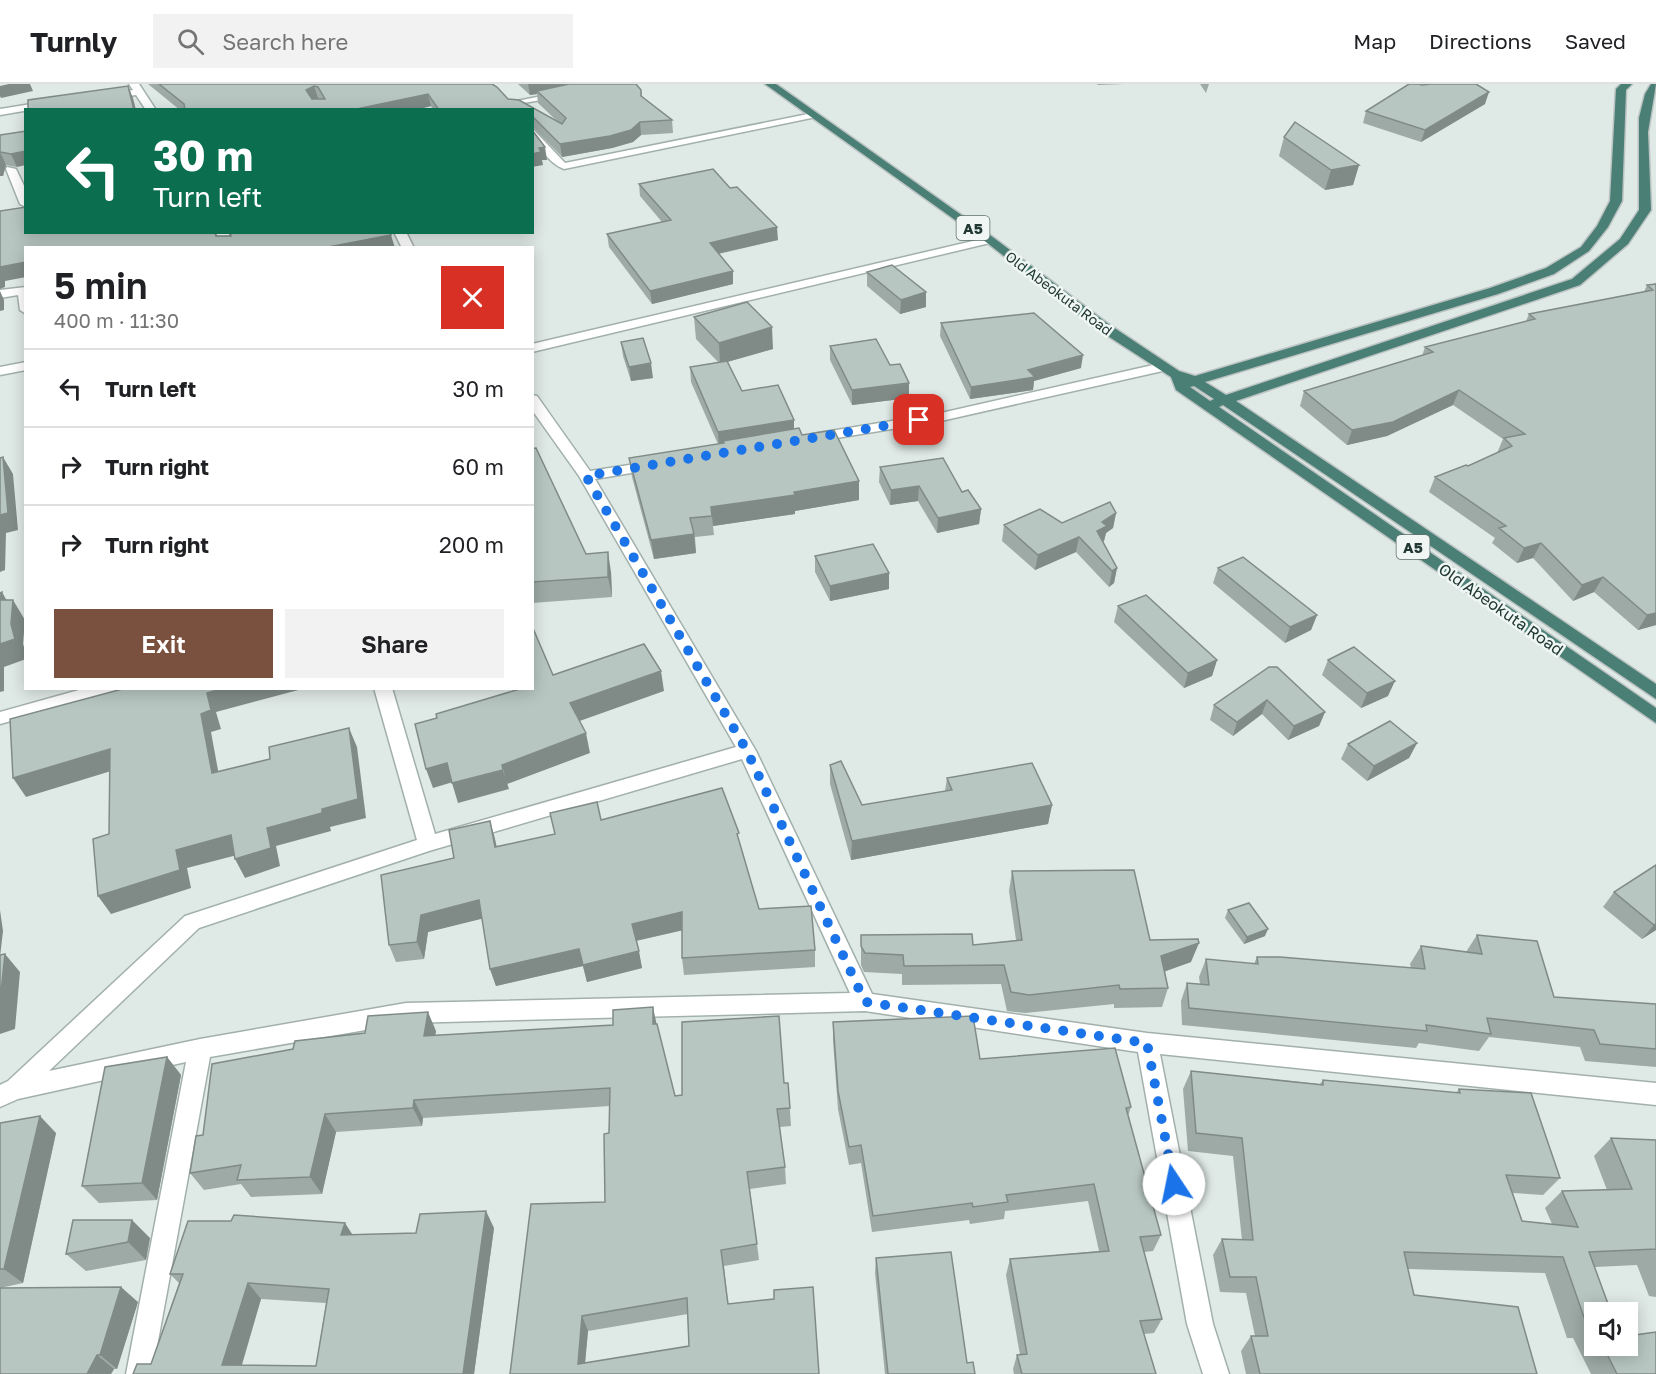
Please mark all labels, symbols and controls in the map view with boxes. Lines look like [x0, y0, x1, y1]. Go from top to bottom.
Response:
search box [153, 14, 573, 68]
text: Turnly [30, 25, 117, 58]
icon: search [174, 25, 207, 58]
text: Search here [222, 28, 348, 55]
text: Map [1353, 28, 1396, 54]
text: Directions [1429, 28, 1532, 54]
text: Saved [1565, 28, 1626, 54]
text: 30 m [153, 130, 253, 180]
icon: left [54, 132, 132, 210]
text: Turn left [153, 181, 262, 213]
road number: A5 [956, 216, 990, 240]
street label: Old Abeokuta Road [1002, 247, 1116, 339]
text: 5 min [54, 264, 148, 307]
button: close [441, 266, 504, 329]
text: 400 m · 11:30 [54, 308, 179, 332]
icon: left [54, 372, 87, 405]
text: Turn left [105, 375, 196, 402]
text: 30 m [453, 375, 504, 402]
pin [893, 394, 944, 445]
icon: arrive [902, 403, 935, 436]
icon: right [54, 450, 87, 483]
text: Turn right [105, 453, 209, 480]
text: 60 m [452, 453, 504, 480]
icon: right [54, 528, 87, 561]
text: Turn right [105, 531, 209, 558]
text: 200 m [439, 531, 504, 558]
road number: A5 [1396, 535, 1430, 559]
street label: Old Abeokuta Road [1435, 559, 1567, 659]
button: Exit [54, 609, 273, 678]
button: Share [285, 609, 504, 678]
position arrow [1142, 1152, 1206, 1216]
map controls [1584, 1302, 1638, 1356]
button: sound [1584, 1302, 1638, 1356]

